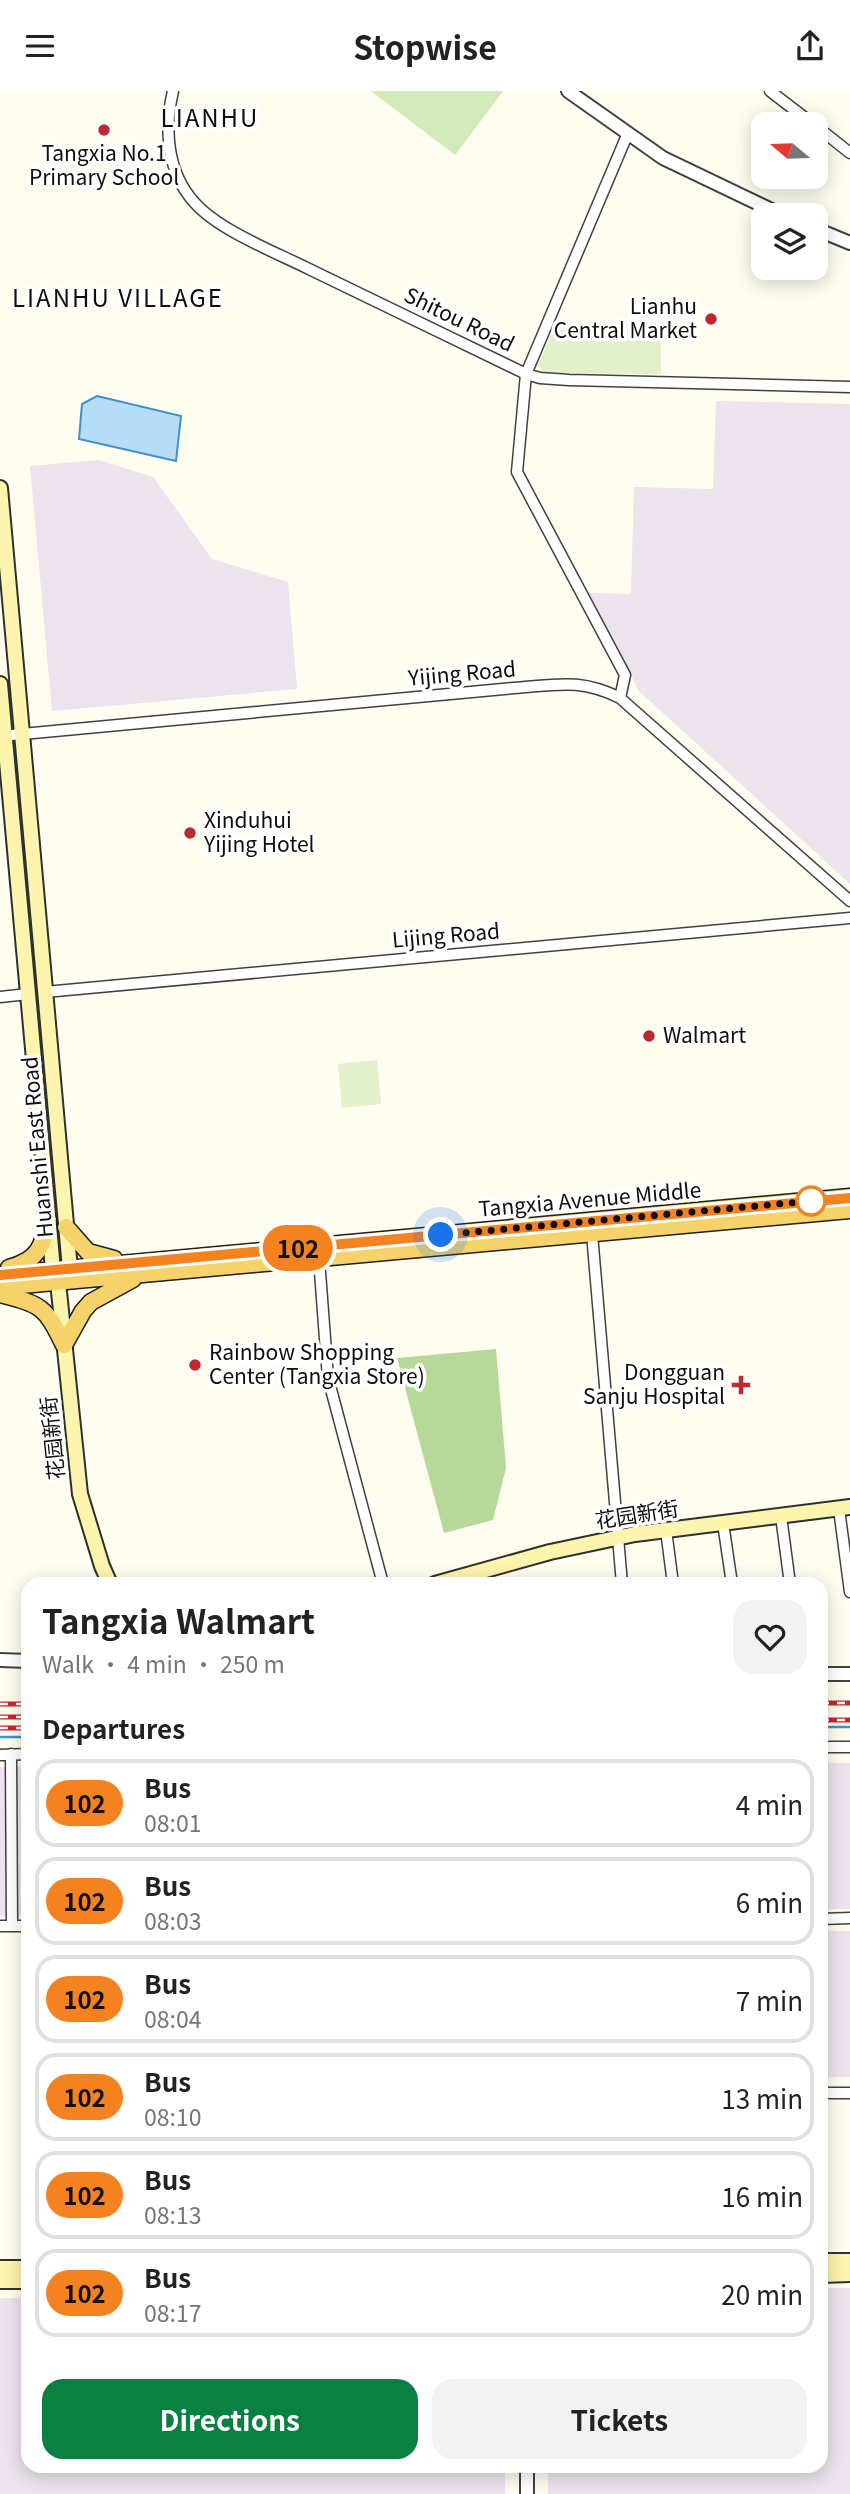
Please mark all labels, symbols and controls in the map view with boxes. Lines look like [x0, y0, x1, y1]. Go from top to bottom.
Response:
text: Stopwise [353, 23, 497, 69]
icon: menu [21, 27, 59, 65]
icon: share [791, 27, 829, 65]
district label: LIANHU [161, 99, 259, 134]
north arrow [751, 112, 828, 189]
map controls [751, 112, 828, 280]
marker: Tangxia No.1 Primary School [96, 122, 112, 138]
place label: Tangxia No.1 Primary School [29, 137, 179, 191]
button: layers [751, 203, 828, 280]
district label: LIANHU VILLAGE [12, 279, 224, 314]
street label: Shitou Road [400, 279, 520, 358]
place label: Lianhu Central Market [554, 290, 697, 344]
marker: Lianhu Central Market [703, 311, 719, 327]
street label: Yijing Road [406, 652, 517, 692]
place label: Xinduhui Yijing Hotel [203, 804, 315, 858]
marker: Xinduhui Yijing Hotel [182, 825, 198, 841]
street label: Lijing Road [391, 914, 501, 954]
place label: Walmart [663, 1019, 746, 1049]
marker: Walmart [641, 1028, 657, 1044]
street label: Huanshi East Road [13, 1055, 59, 1239]
street label: Tangxia Avenue Middle [477, 1173, 702, 1223]
unlabelled marker [796, 1186, 826, 1216]
your location [423, 1217, 458, 1252]
line badge: 102 [258, 1225, 338, 1271]
text: 102 [277, 1230, 319, 1265]
place label: Rainbow Shopping Center (Tangxia Store) [209, 1336, 425, 1390]
place label: Dongguan Sanju Hospital [583, 1356, 725, 1410]
marker: Rainbow Shopping Center (Tangxia Store) [187, 1357, 203, 1373]
marker: Dongguan Sanju Hospital [731, 1375, 751, 1395]
street label: 花园新街 [32, 1395, 70, 1482]
street label: 花园新街 [593, 1492, 681, 1534]
text: Tangxia Walmart [42, 1596, 315, 1644]
button: heart [733, 1600, 807, 1674]
text: Walk · 4 min · 250 m [42, 1646, 285, 1680]
text: Departures [42, 1709, 185, 1746]
text: Bus [144, 1768, 191, 1805]
text: 102 [63, 1785, 106, 1820]
text: 4 min [736, 1785, 803, 1822]
text: 08:01 [144, 1805, 201, 1839]
text: Bus [144, 1866, 191, 1903]
text: 102 [63, 1883, 106, 1918]
text: 6 min [736, 1883, 803, 1920]
text: 08:03 [144, 1903, 201, 1937]
text: Bus [144, 1964, 191, 2001]
text: 102 [63, 1981, 106, 2016]
text: 7 min [736, 1981, 803, 2018]
text: 08:04 [144, 2001, 201, 2035]
text: Bus [144, 2062, 191, 2099]
text: 102 [63, 2079, 106, 2114]
text: 13 min [721, 2079, 803, 2116]
text: 08:10 [144, 2099, 201, 2133]
text: Bus [144, 2160, 191, 2197]
text: 102 [63, 2177, 106, 2212]
text: 16 min [721, 2177, 803, 2214]
text: 08:13 [144, 2197, 201, 2231]
text: Bus [144, 2258, 191, 2295]
text: 102 [63, 2275, 106, 2310]
text: 20 min [721, 2275, 803, 2312]
text: 08:17 [144, 2295, 201, 2329]
button: Directions [42, 2379, 418, 2459]
button: Tickets [432, 2379, 807, 2459]

